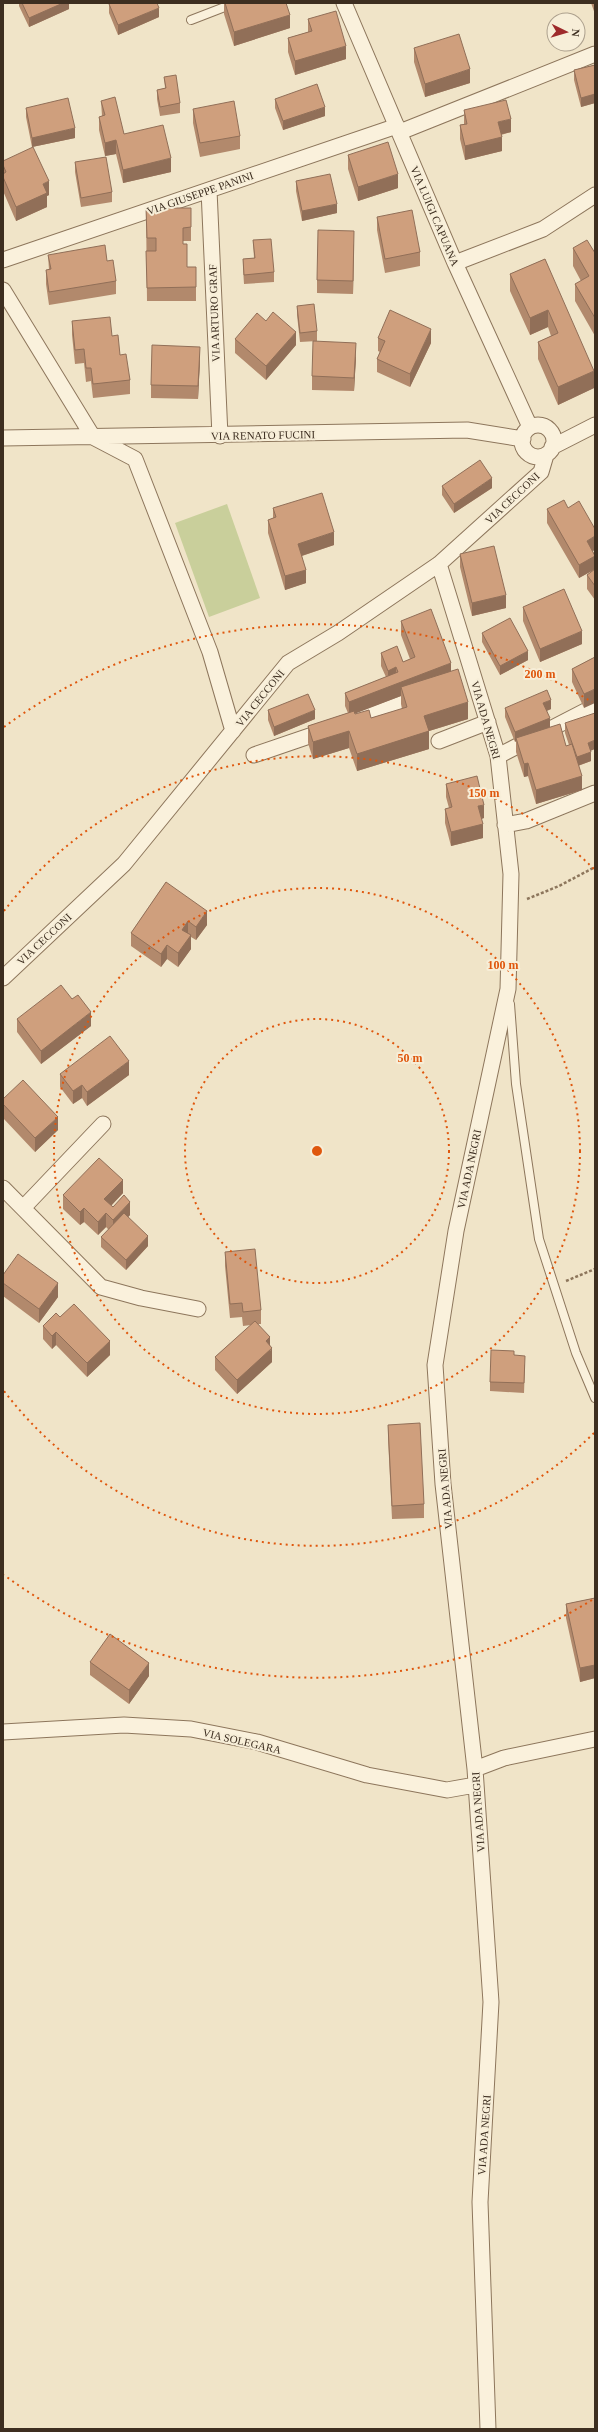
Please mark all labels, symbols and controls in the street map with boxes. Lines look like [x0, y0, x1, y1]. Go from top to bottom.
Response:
north arrow [546, 12, 586, 52]
text: N [570, 28, 582, 37]
street label: VIA LUIGI CAPUANA [408, 164, 462, 268]
street label: VIA GIUSEPPE PANINI [145, 169, 255, 217]
street label: VIA ARTURO GRAF [206, 264, 222, 362]
street label: VIA RENATO FUCINI [211, 428, 316, 442]
street label: VIA CECCONI [482, 470, 542, 526]
street label: VIA CECCONI [233, 667, 287, 729]
text: 200 m [525, 667, 556, 681]
street label: VIA ADA NEGRI [469, 680, 503, 761]
text: 150 m [469, 786, 500, 800]
street label: VIA CECCONI [14, 911, 74, 967]
text: 100 m [488, 958, 519, 972]
text: 50 m [398, 1051, 423, 1065]
street label: VIA ADA NEGRI [455, 1128, 483, 1210]
centre of rings [310, 1144, 324, 1158]
street label: VIA ADA NEGRI [435, 1448, 454, 1530]
street label: VIA SOLEGARA [201, 1726, 283, 1756]
street label: VIA ADA NEGRI [469, 1771, 487, 1853]
street label: VIA ADA NEGRI [475, 2094, 493, 2176]

